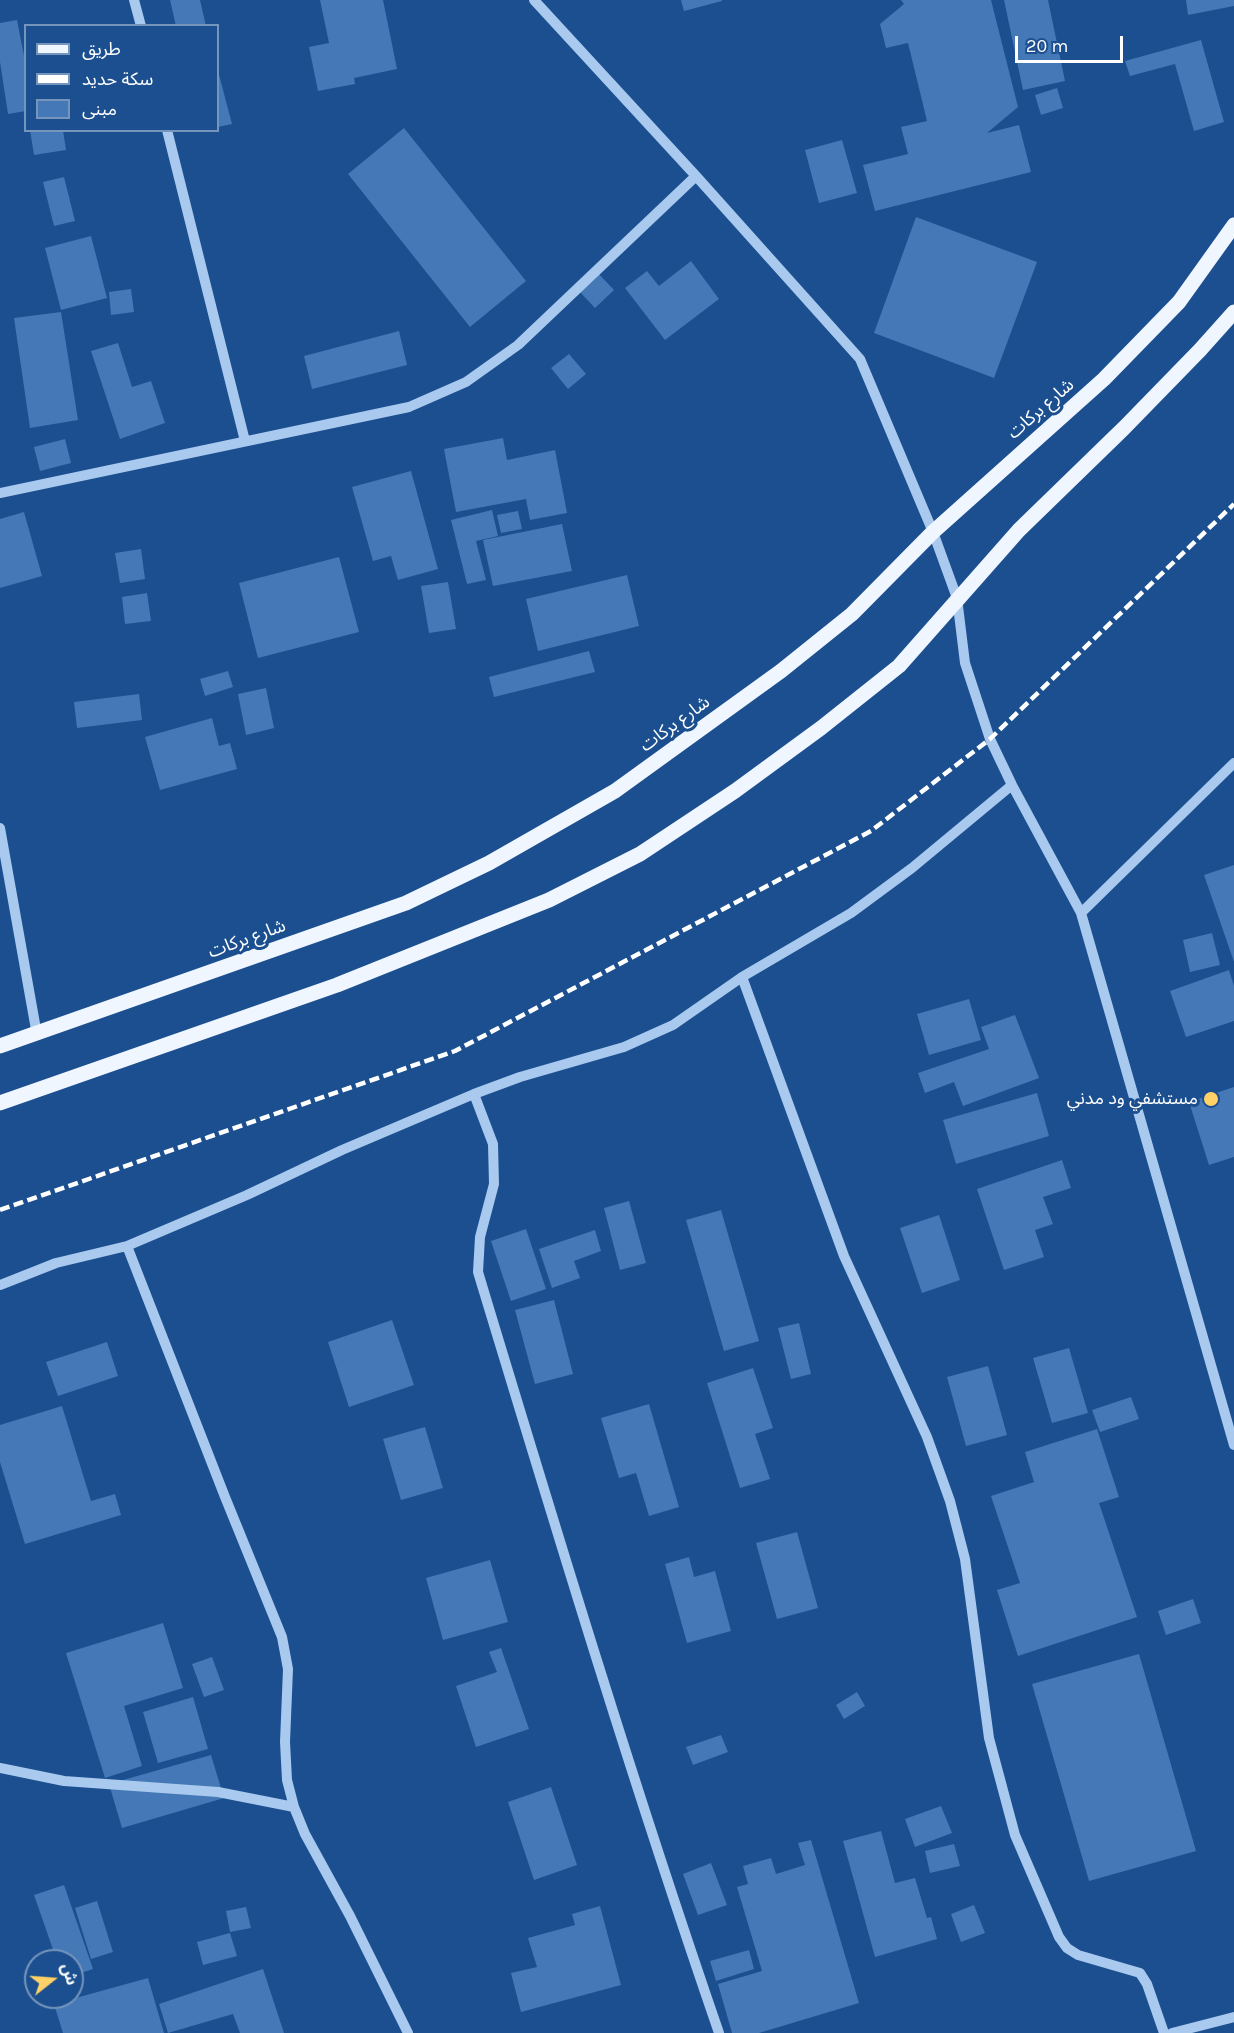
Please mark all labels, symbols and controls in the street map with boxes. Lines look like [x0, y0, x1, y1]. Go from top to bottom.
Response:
legend [24, 24, 219, 132]
scale bar [1018, 24, 1126, 62]
text: 20 m [1026, 35, 1068, 57]
text: طريق [82, 38, 121, 60]
text: سكة حديد [82, 68, 153, 90]
text: مبنى [82, 98, 117, 120]
street label: شارع بركات [1003, 374, 1079, 444]
street label: شارع بركات [636, 691, 714, 757]
street label: شارع بركات [205, 915, 289, 963]
place label: مستشفي ود مدني [1067, 1088, 1198, 1110]
marker: مستشفي ود مدني [1202, 1090, 1220, 1108]
north arrow [24, 1949, 84, 2009]
text: ش [57, 1961, 82, 1987]

